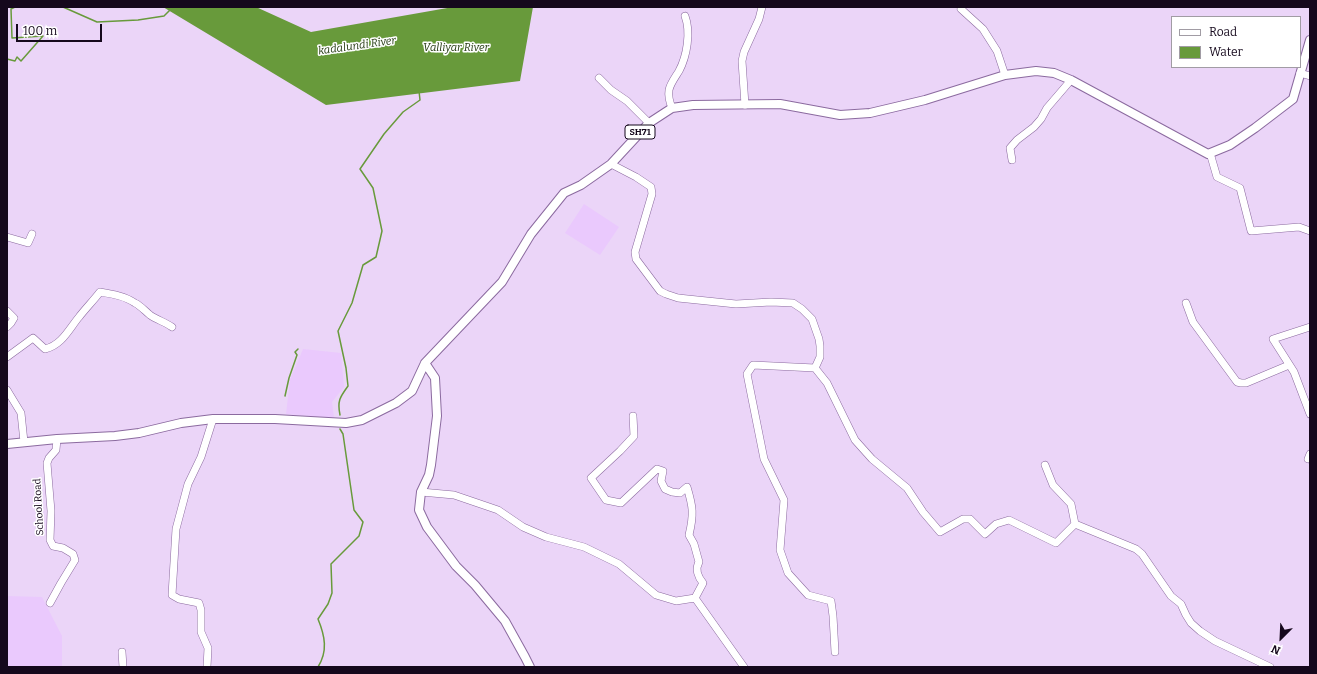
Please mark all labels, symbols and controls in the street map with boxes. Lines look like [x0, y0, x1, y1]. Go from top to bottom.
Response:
scale bar [18, 16, 104, 42]
legend [1171, 16, 1301, 68]
text: 100 m [23, 24, 57, 38]
text: Road [1209, 25, 1237, 39]
water label: kadalundi River [317, 34, 397, 58]
water label: Valliyar River [423, 41, 489, 55]
text: Water [1209, 45, 1243, 59]
road number: SH71 [625, 125, 655, 139]
street label: School Road [32, 478, 46, 536]
north arrow [1261, 618, 1301, 658]
text: N [1269, 642, 1282, 657]

